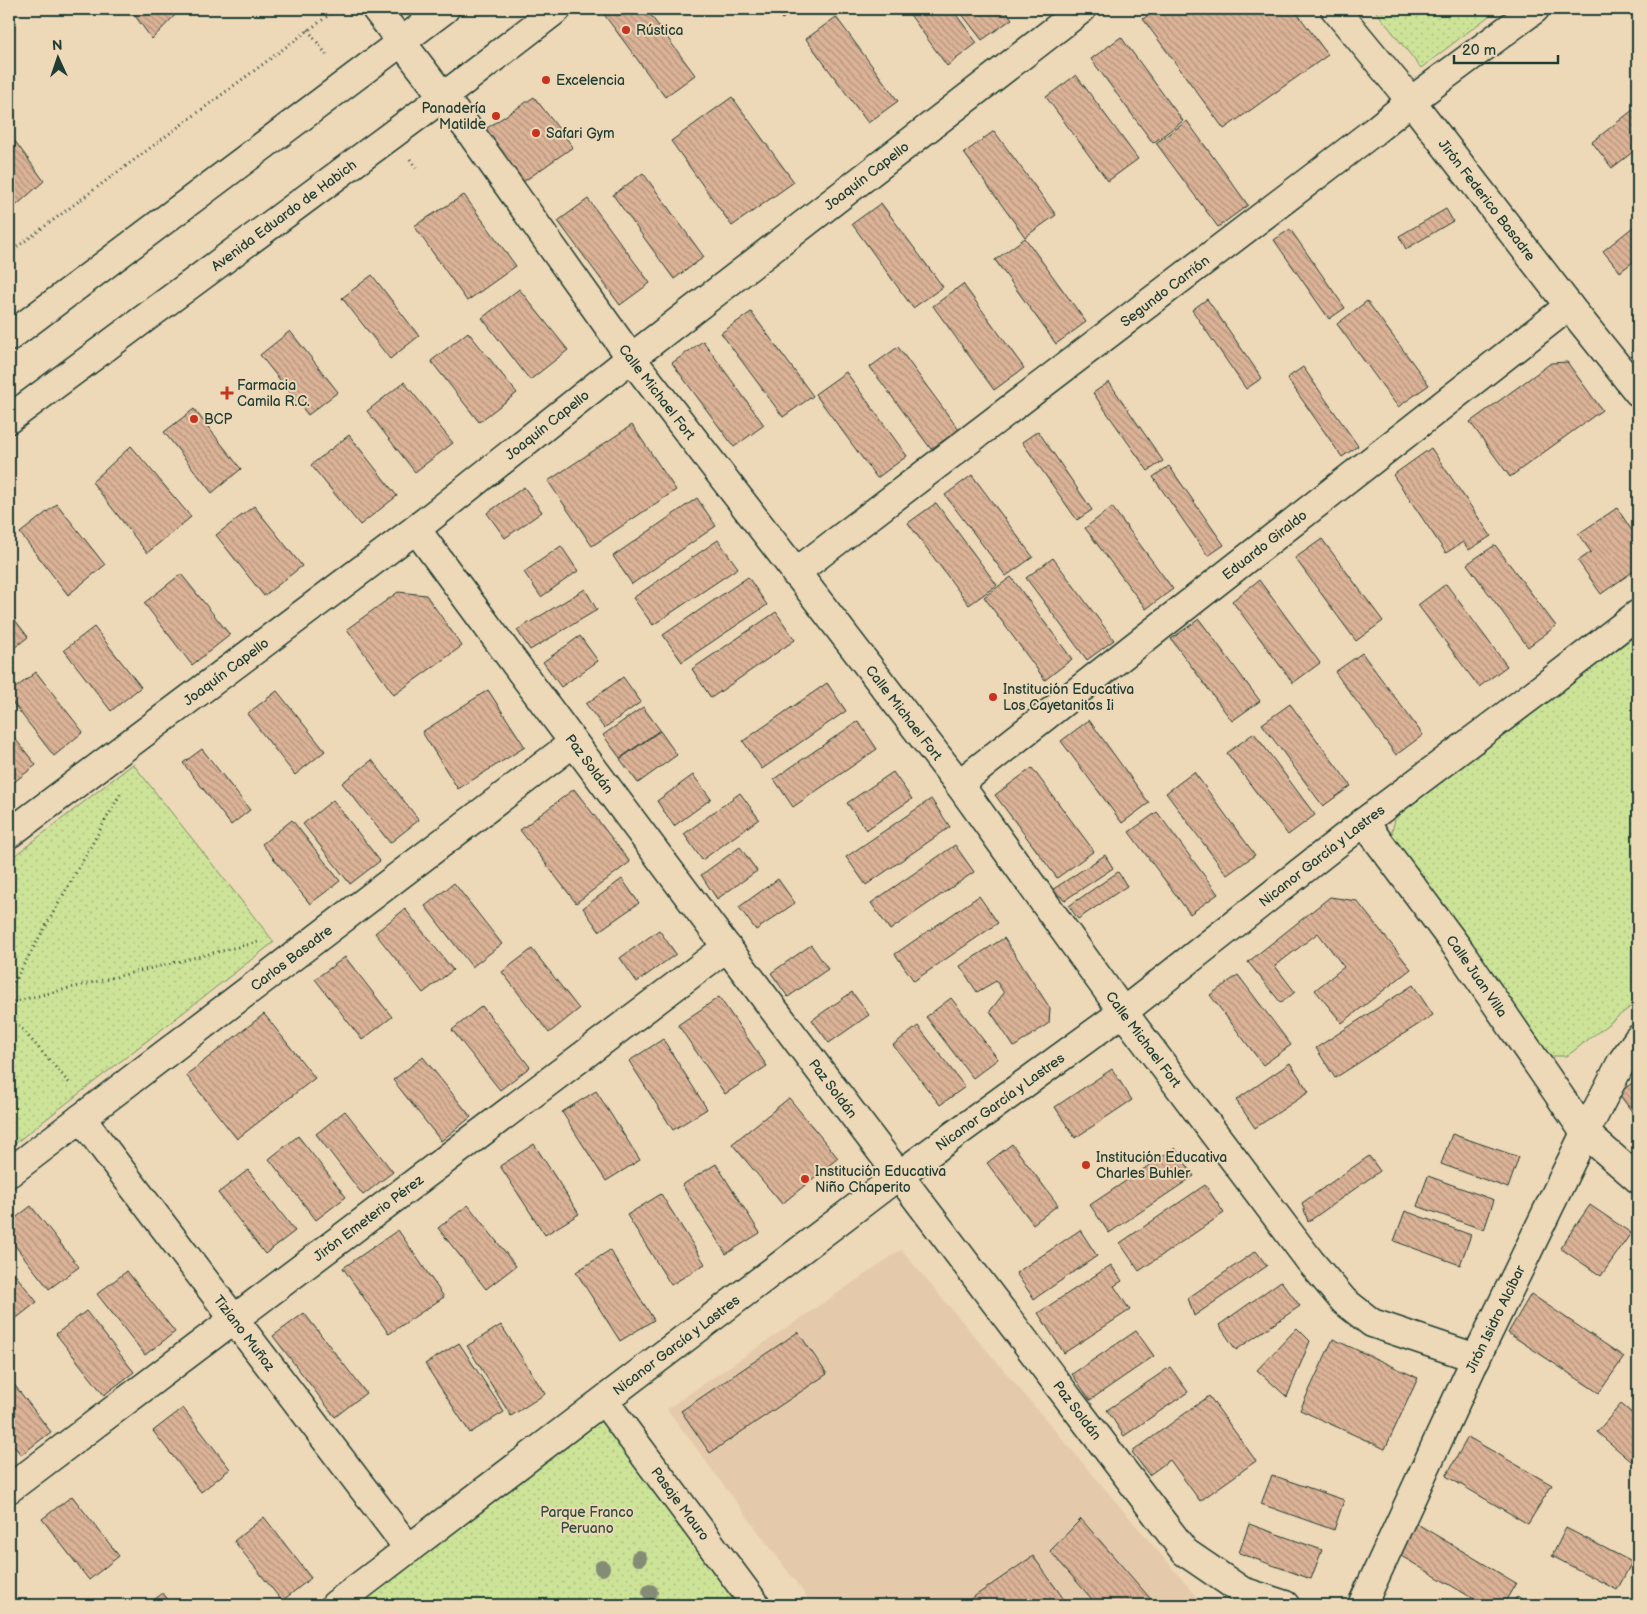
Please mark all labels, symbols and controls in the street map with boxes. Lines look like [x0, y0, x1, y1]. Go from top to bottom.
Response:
place label: Rústica [636, 22, 684, 39]
marker: Rústica [620, 24, 632, 36]
north arrow [32, 32, 82, 82]
scale bar [1454, 32, 1558, 64]
text: N [52, 37, 63, 54]
text: 20 m [1462, 41, 1496, 60]
place label: Excelencia [556, 72, 625, 89]
marker: Excelencia [540, 74, 552, 86]
place label: Panadería Matilde [421, 100, 486, 133]
marker: Panadería Matilde [490, 110, 502, 122]
place label: Safari Gym [546, 125, 615, 142]
marker: Safari Gym [530, 127, 542, 139]
street label: Jirón Federico Basadre [1435, 136, 1539, 264]
street label: Joaquín Capello [821, 138, 912, 214]
street label: Avenida Eduardo de Habich [208, 156, 360, 275]
street label: Segundo Carrión [1117, 252, 1213, 331]
street label: Calle Michael Fort [615, 341, 699, 444]
place label: Farmacia Camila R.C. [237, 377, 310, 410]
marker: Farmacia Camila R.C. [221, 387, 233, 399]
street label: Joaquín Capello [502, 387, 593, 464]
place label: BCP [204, 411, 233, 428]
marker: BCP [188, 413, 200, 425]
street label: Eduardo Giraldo [1219, 507, 1311, 584]
street label: Joaquín Capello [180, 634, 272, 709]
street label: Calle Michael Fort [862, 662, 946, 764]
place label: Institución Educativa Los Cayetanitos Ii [1003, 681, 1134, 714]
marker: Institución Educativa Los Cayetanitos Ii [987, 691, 999, 703]
street label: Paz Soldán [562, 731, 617, 797]
street label: Nicanor García y Lastres [1256, 801, 1388, 911]
street label: Carlos Basadre [247, 922, 336, 995]
street label: Calle Juan Villa [1442, 932, 1511, 1021]
street label: Calle Michael Fort [1102, 988, 1185, 1091]
street label: Nicanor García y Lastres [932, 1049, 1068, 1155]
street label: Paz Soldán [805, 1056, 861, 1122]
place label: Institución Educativa Charles Buhler [1096, 1149, 1227, 1182]
marker: Institución Educativa Charles Buhler [1080, 1159, 1092, 1171]
place label: Institución Educativa Niño Chaperito [815, 1163, 946, 1196]
street label: Jirón Emeterio Pérez [310, 1171, 427, 1265]
marker: Institución Educativa Niño Chaperito [799, 1173, 811, 1185]
street label: Jirón Isidro Alcíbar [1462, 1262, 1529, 1376]
street label: Nicanor García y Lastres [610, 1291, 743, 1399]
street label: Tiziano Muñoz [210, 1292, 279, 1375]
street label: Paz Soldán [1049, 1378, 1105, 1444]
street label: Pasaje Mauro [647, 1464, 713, 1544]
park label: Parque Franco Peruano [540, 1504, 634, 1537]

